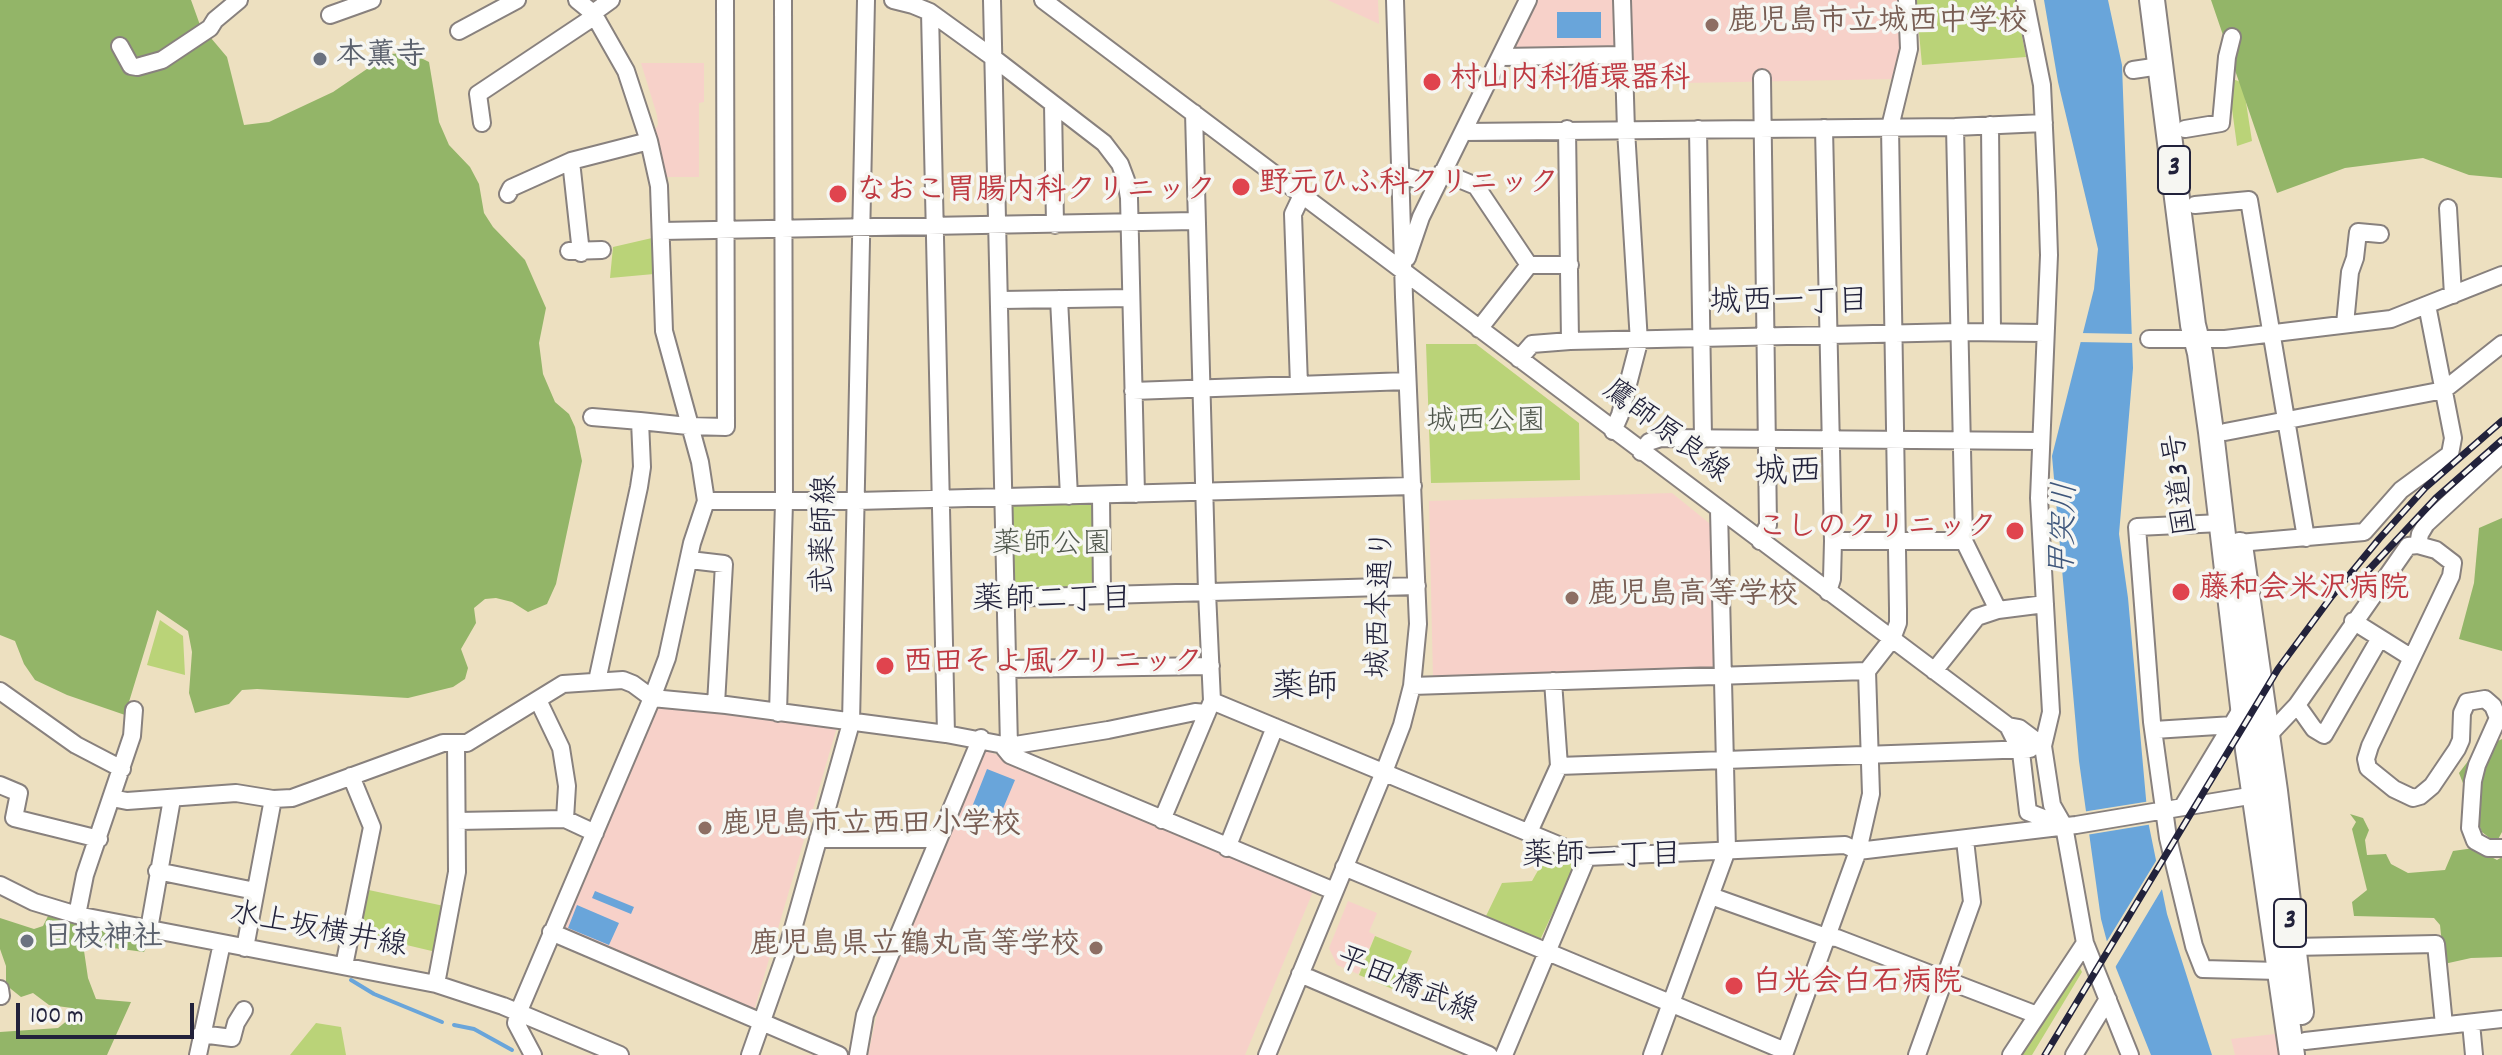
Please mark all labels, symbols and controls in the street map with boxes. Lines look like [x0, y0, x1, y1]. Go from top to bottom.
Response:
place label: 鹿児島市立城西中学校 [1728, 7, 2028, 43]
marker: 鹿児島市立城西中学校 [1703, 16, 1721, 34]
place label: 本薫寺 [336, 41, 426, 77]
marker: 本薫寺 [311, 50, 329, 68]
place label: 村山内科循環器科 [1450, 64, 1690, 100]
marker: 村山内科循環器科 [1421, 71, 1443, 93]
road number: 3 [2158, 146, 2190, 194]
place label: 野元ひふ科クリニック [1259, 169, 1559, 205]
place label: なおこ胃腸内科クリニック [856, 176, 1216, 212]
marker: 野元ひふ科クリニック [1230, 176, 1252, 198]
marker: なおこ胃腸内科クリニック [827, 183, 849, 205]
district label: 城西一丁目 [1709, 287, 1869, 325]
street label: 鷹師原良線 [1593, 374, 1735, 494]
park label: 城西公園 [1426, 407, 1546, 443]
street label: 国道3号 [2160, 431, 2208, 537]
district label: 城西 [1754, 456, 1822, 496]
street label: 武薬師線 [809, 475, 847, 595]
water label: 甲突川 [2047, 481, 2089, 579]
place label: こしのクリニック [1757, 513, 1997, 549]
marker: こしのクリニック [2004, 520, 2026, 542]
street label: 城西本通り [1363, 528, 1405, 680]
park label: 薬師公園 [992, 530, 1112, 566]
place label: 藤和会米沢病院 [2199, 574, 2409, 610]
place label: 鹿児島高等学校 [1588, 580, 1798, 616]
marker: 藤和会米沢病院 [2170, 581, 2192, 603]
district label: 薬師二丁目 [972, 585, 1132, 623]
marker: 鹿児島高等学校 [1563, 589, 1581, 607]
place label: 西田そよ風クリニック [903, 648, 1203, 684]
marker: 西田そよ風クリニック [874, 655, 896, 677]
district label: 薬師 [1271, 671, 1339, 711]
place label: 鹿児島市立西田小学校 [721, 810, 1021, 846]
marker: 鹿児島市立西田小学校 [696, 819, 714, 837]
district label: 薬師一丁目 [1522, 841, 1682, 879]
street label: 水上坂横井線 [226, 898, 410, 968]
road number: 3 [2274, 899, 2306, 947]
place label: 日枝神社 [43, 923, 163, 959]
place label: 鹿児島県立鶴丸高等学校 [750, 930, 1080, 966]
marker: 日枝神社 [18, 932, 36, 950]
marker: 鹿児島県立鶴丸高等学校 [1087, 939, 1105, 957]
street label: 平田橋武線 [1330, 942, 1482, 1034]
place label: 白光会白石病院 [1752, 968, 1962, 1004]
marker: 白光会白石病院 [1723, 975, 1745, 997]
scale bar [20, 987, 198, 1037]
text: 100 m [30, 1000, 83, 1034]

